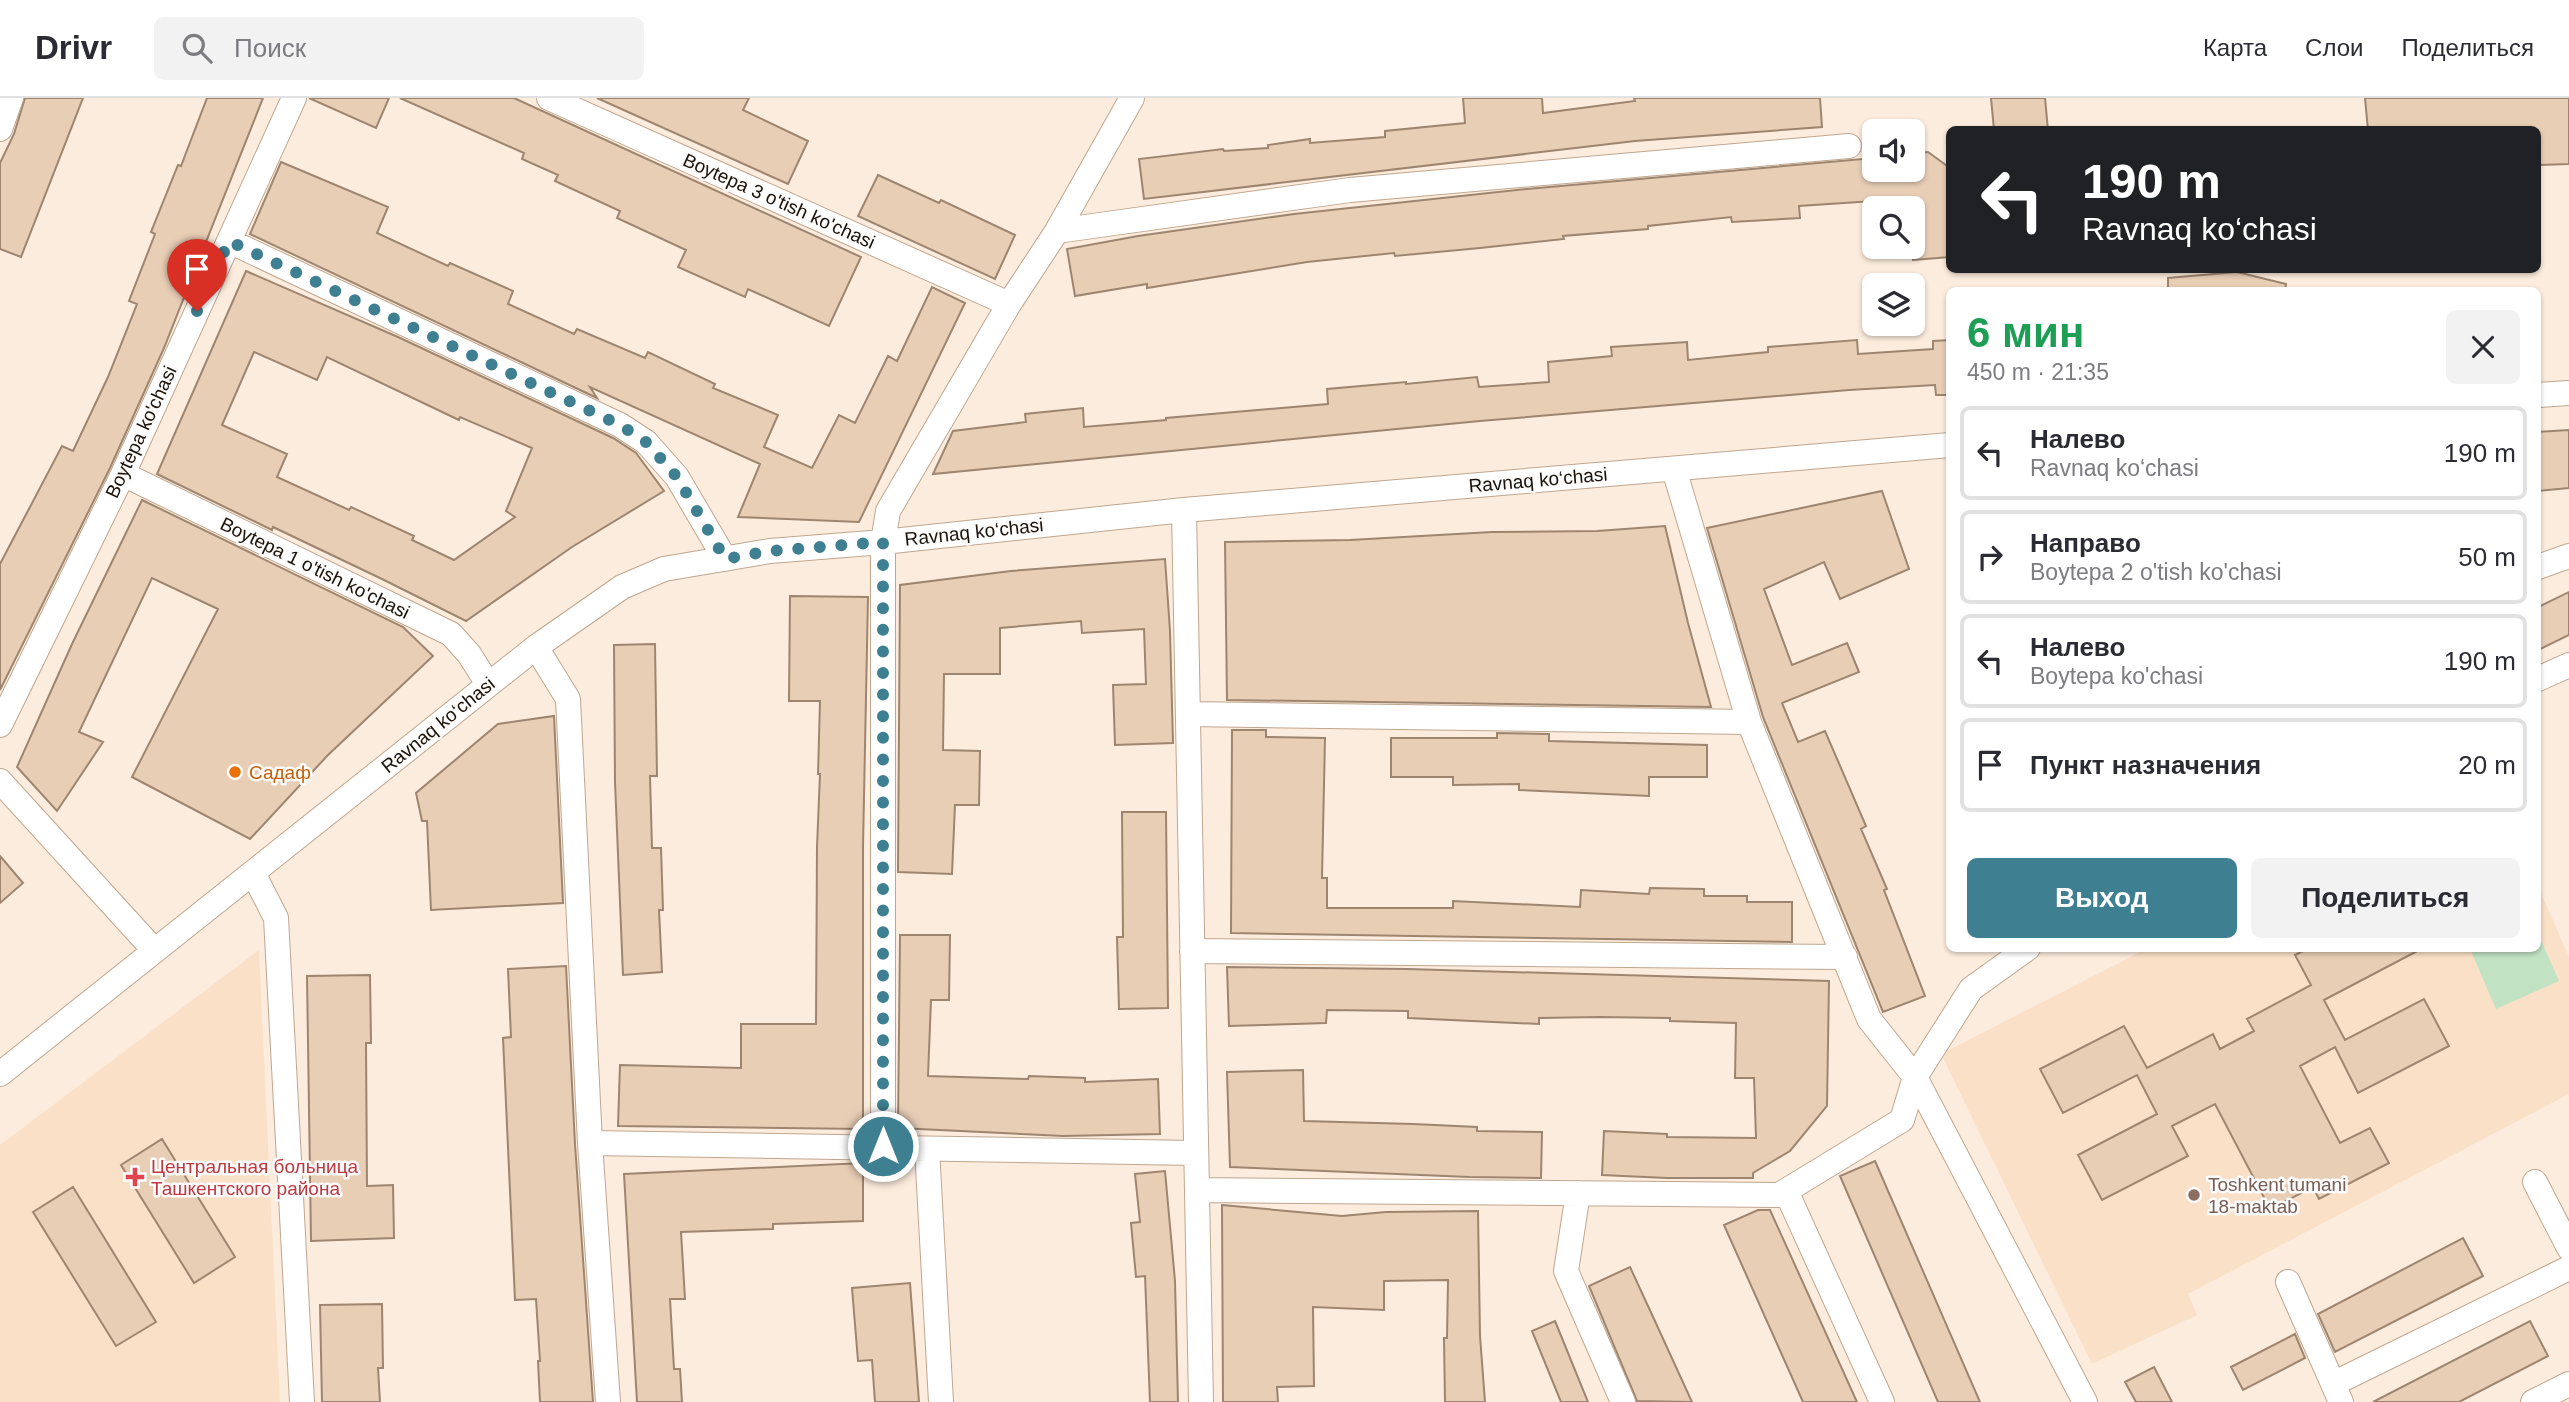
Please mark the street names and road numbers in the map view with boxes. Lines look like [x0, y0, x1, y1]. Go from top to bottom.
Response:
street label: Boytepa 3 o'tish ko'chasi [680, 149, 878, 253]
street label: Boytepa ko'chasi [101, 363, 181, 501]
street label: Ravnaq ko‘chasi [1468, 463, 1608, 497]
street label: Boytepa 1 o'tish ko'chasi [217, 513, 413, 623]
street label: Ravnaq ko‘chasi [904, 514, 1044, 550]
street label: Ravnaq ko‘chasi [377, 673, 499, 777]

